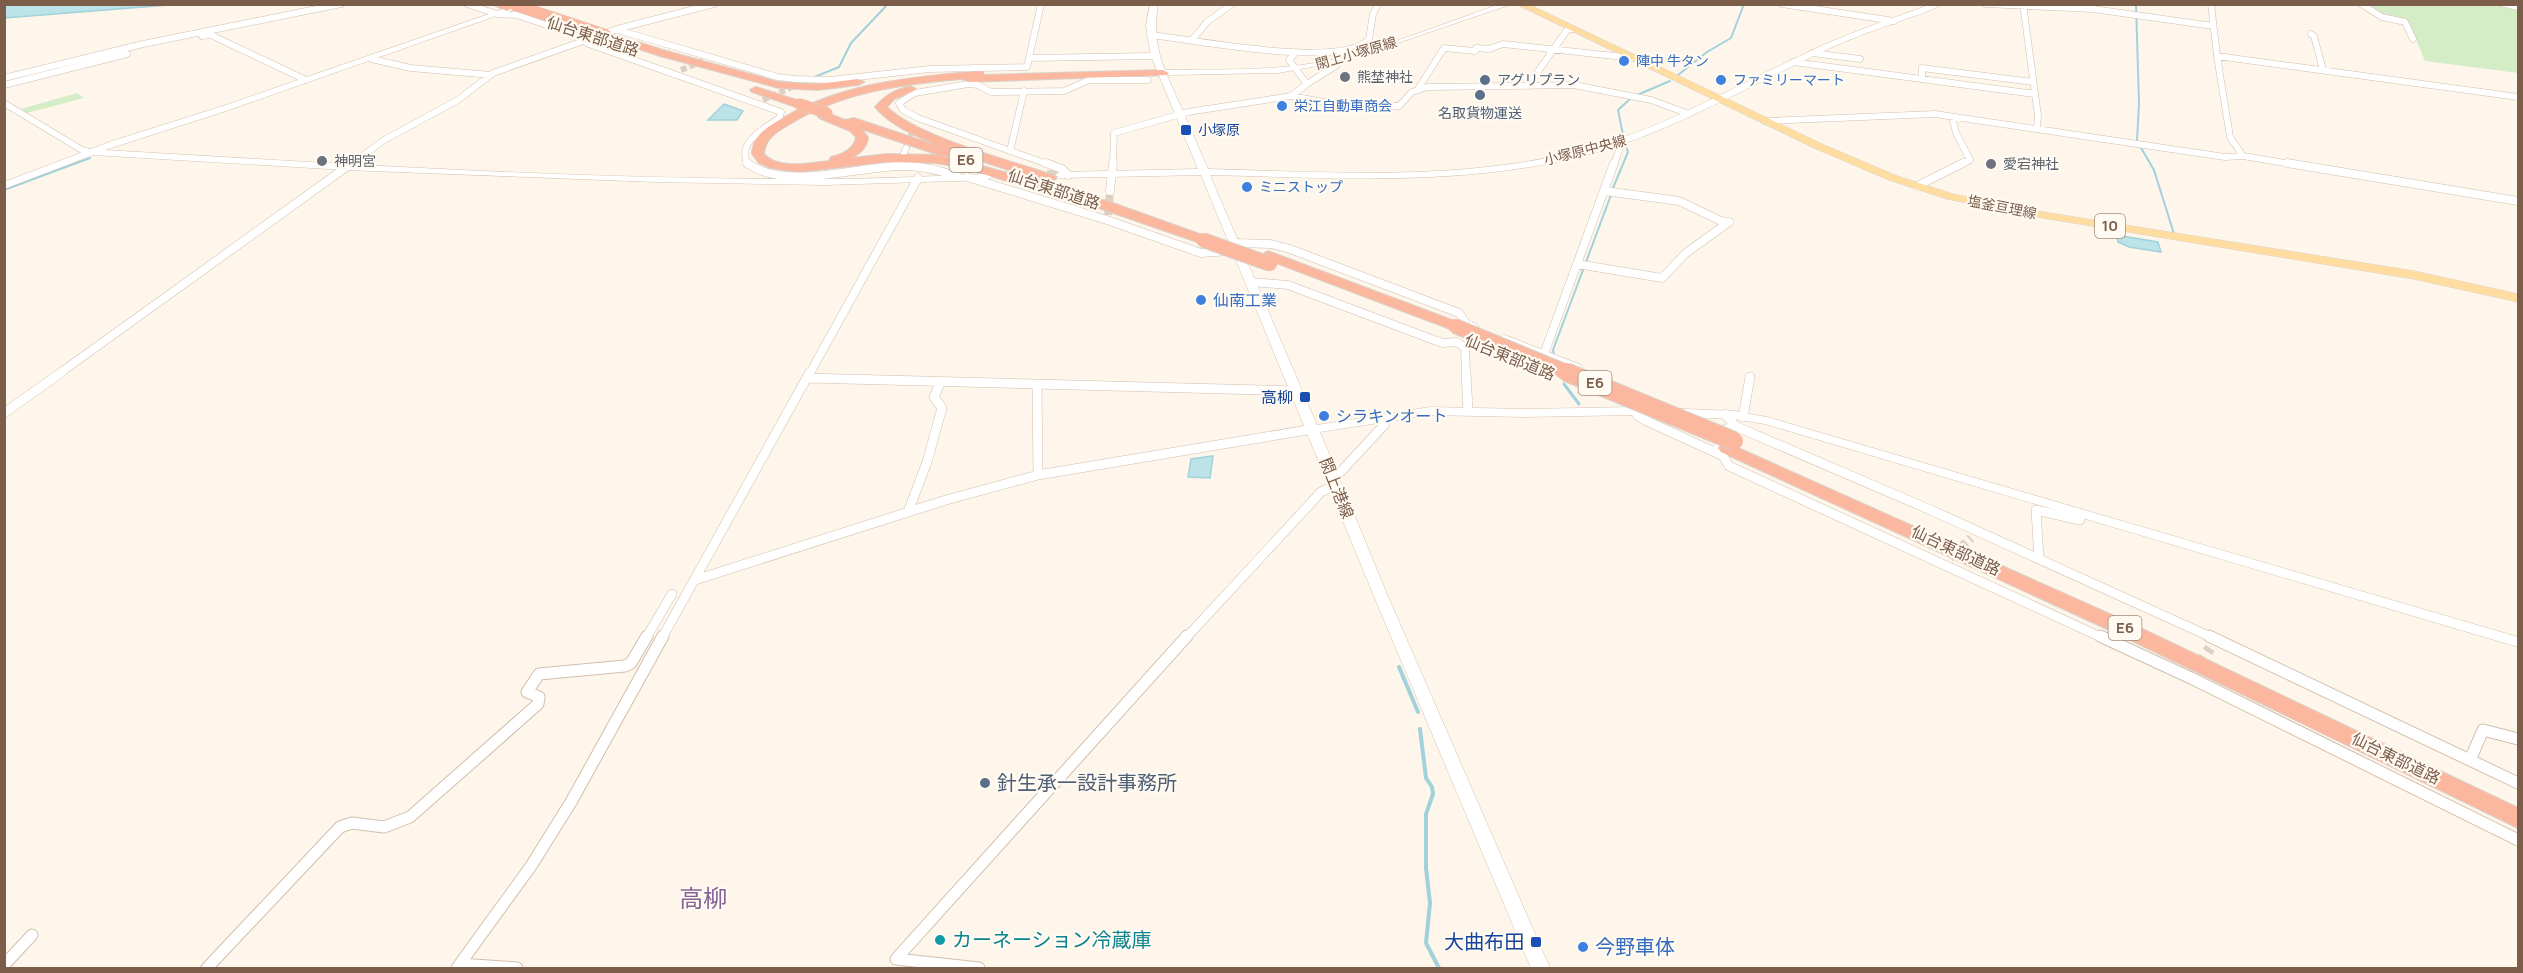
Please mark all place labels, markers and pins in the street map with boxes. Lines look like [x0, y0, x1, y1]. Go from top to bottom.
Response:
place label: 陣中 牛タン [1636, 51, 1709, 70]
marker: 陣中 牛タン [1617, 54, 1631, 68]
place label: 熊埜神社 [1357, 67, 1413, 86]
marker: 熊埜神社 [1338, 70, 1352, 84]
place label: アグリプラン [1497, 70, 1580, 89]
place label: ファミリーマート [1733, 70, 1845, 89]
marker: アグリプラン [1478, 73, 1492, 87]
marker: ファミリーマート [1714, 73, 1728, 87]
marker: 名取貨物運送 [1473, 88, 1487, 102]
place label: 栄江自動車商会 [1294, 96, 1392, 115]
marker: 栄江自動車商会 [1275, 99, 1289, 113]
place label: 名取貨物運送 [1438, 103, 1522, 122]
place label: 小塚原 [1198, 120, 1240, 139]
marker: 小塚原 [1179, 123, 1193, 137]
place label: 神明宮 [334, 151, 376, 170]
marker: 神明宮 [315, 154, 329, 168]
place label: 愛宕神社 [2003, 154, 2059, 173]
marker: 愛宕神社 [1984, 157, 1998, 171]
place label: ミニストップ [1259, 177, 1343, 196]
marker: ミニストップ [1240, 180, 1254, 194]
place label: 仙南工業 [1213, 289, 1277, 311]
marker: 仙南工業 [1194, 293, 1208, 307]
place label: 高柳 [1261, 386, 1293, 408]
marker: 高柳 [1298, 390, 1312, 404]
place label: シラキンオート [1336, 405, 1448, 427]
marker: シラキンオート [1317, 409, 1331, 423]
place label: 針生承一設計事務所 [997, 769, 1177, 796]
marker: 針生承一設計事務所 [978, 776, 992, 790]
place label: カーネーション冷蔵庫 [952, 926, 1152, 953]
place label: 大曲布田 [1444, 928, 1524, 955]
marker: カーネーション冷蔵庫 [933, 933, 947, 947]
place label: 今野車体 [1595, 933, 1675, 960]
marker: 大曲布田 [1529, 935, 1543, 949]
marker: 今野車体 [1576, 940, 1590, 954]

